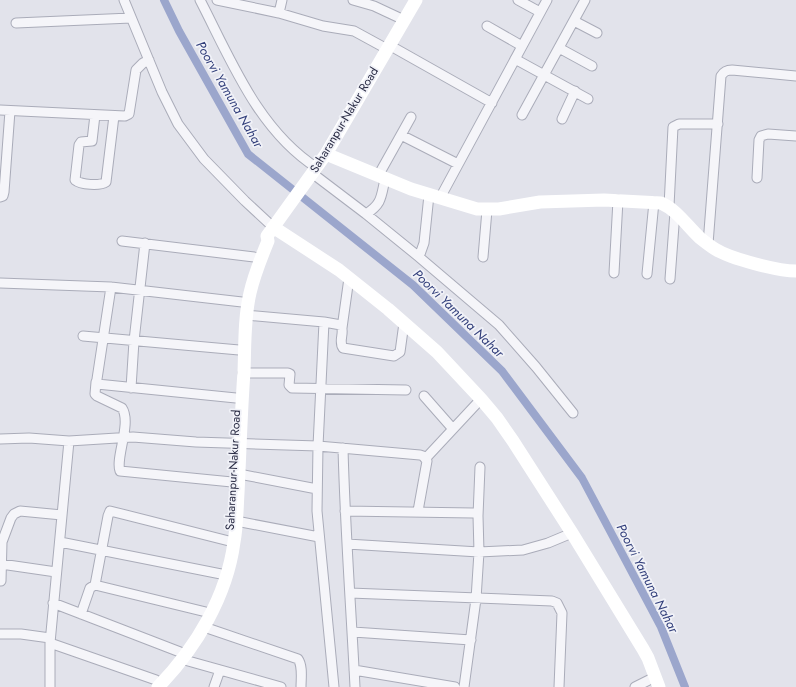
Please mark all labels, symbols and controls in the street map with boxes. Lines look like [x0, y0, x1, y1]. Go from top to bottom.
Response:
water label: Poorvi Yamuna Nahar [191, 38, 268, 152]
street label: Saharanpur-Nakur Road [305, 64, 383, 176]
water label: Poorvi Yamuna Nahar [409, 265, 509, 362]
street label: Saharanpur-Nakur Road [221, 409, 245, 531]
water label: Poorvi Yamuna Nahar [612, 520, 684, 637]

